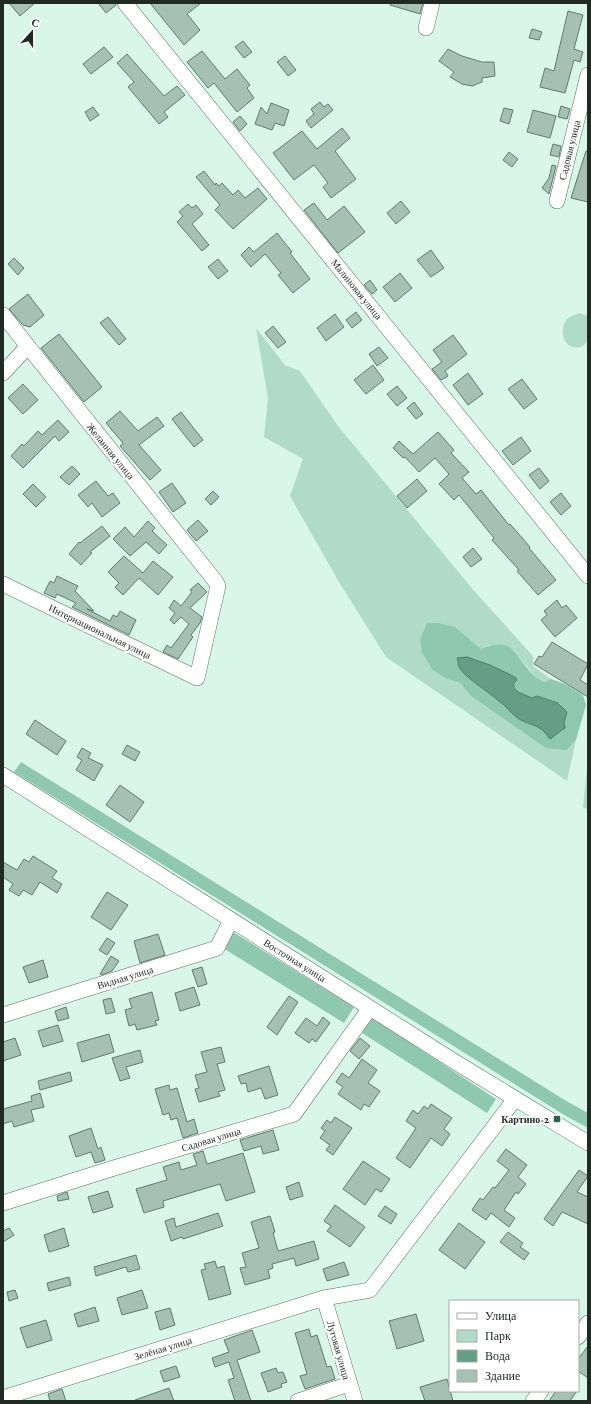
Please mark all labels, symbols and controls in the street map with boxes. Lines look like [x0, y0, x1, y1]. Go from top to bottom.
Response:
north arrow [12, 12, 52, 52]
text: С [30, 16, 41, 30]
street label: Садовая улица [557, 118, 582, 181]
street label: Малиновая улица [329, 257, 385, 322]
street label: Желанная улица [85, 421, 137, 482]
street label: Интернациональная улица [47, 602, 153, 661]
street label: Восточная улица [262, 937, 328, 984]
street label: Видная улица [96, 964, 155, 991]
place label: Картино-2 [501, 1114, 549, 1125]
marker: Картино-2 [552, 1114, 562, 1124]
street label: Садовая улица [180, 1125, 243, 1154]
legend [449, 1300, 579, 1392]
text: Улица [485, 1309, 517, 1323]
street label: Луговая улица [325, 1319, 352, 1381]
text: Парк [485, 1329, 511, 1343]
street label: Зелёная улица [133, 1334, 194, 1362]
text: Вода [485, 1349, 511, 1363]
text: Здание [485, 1369, 520, 1383]

